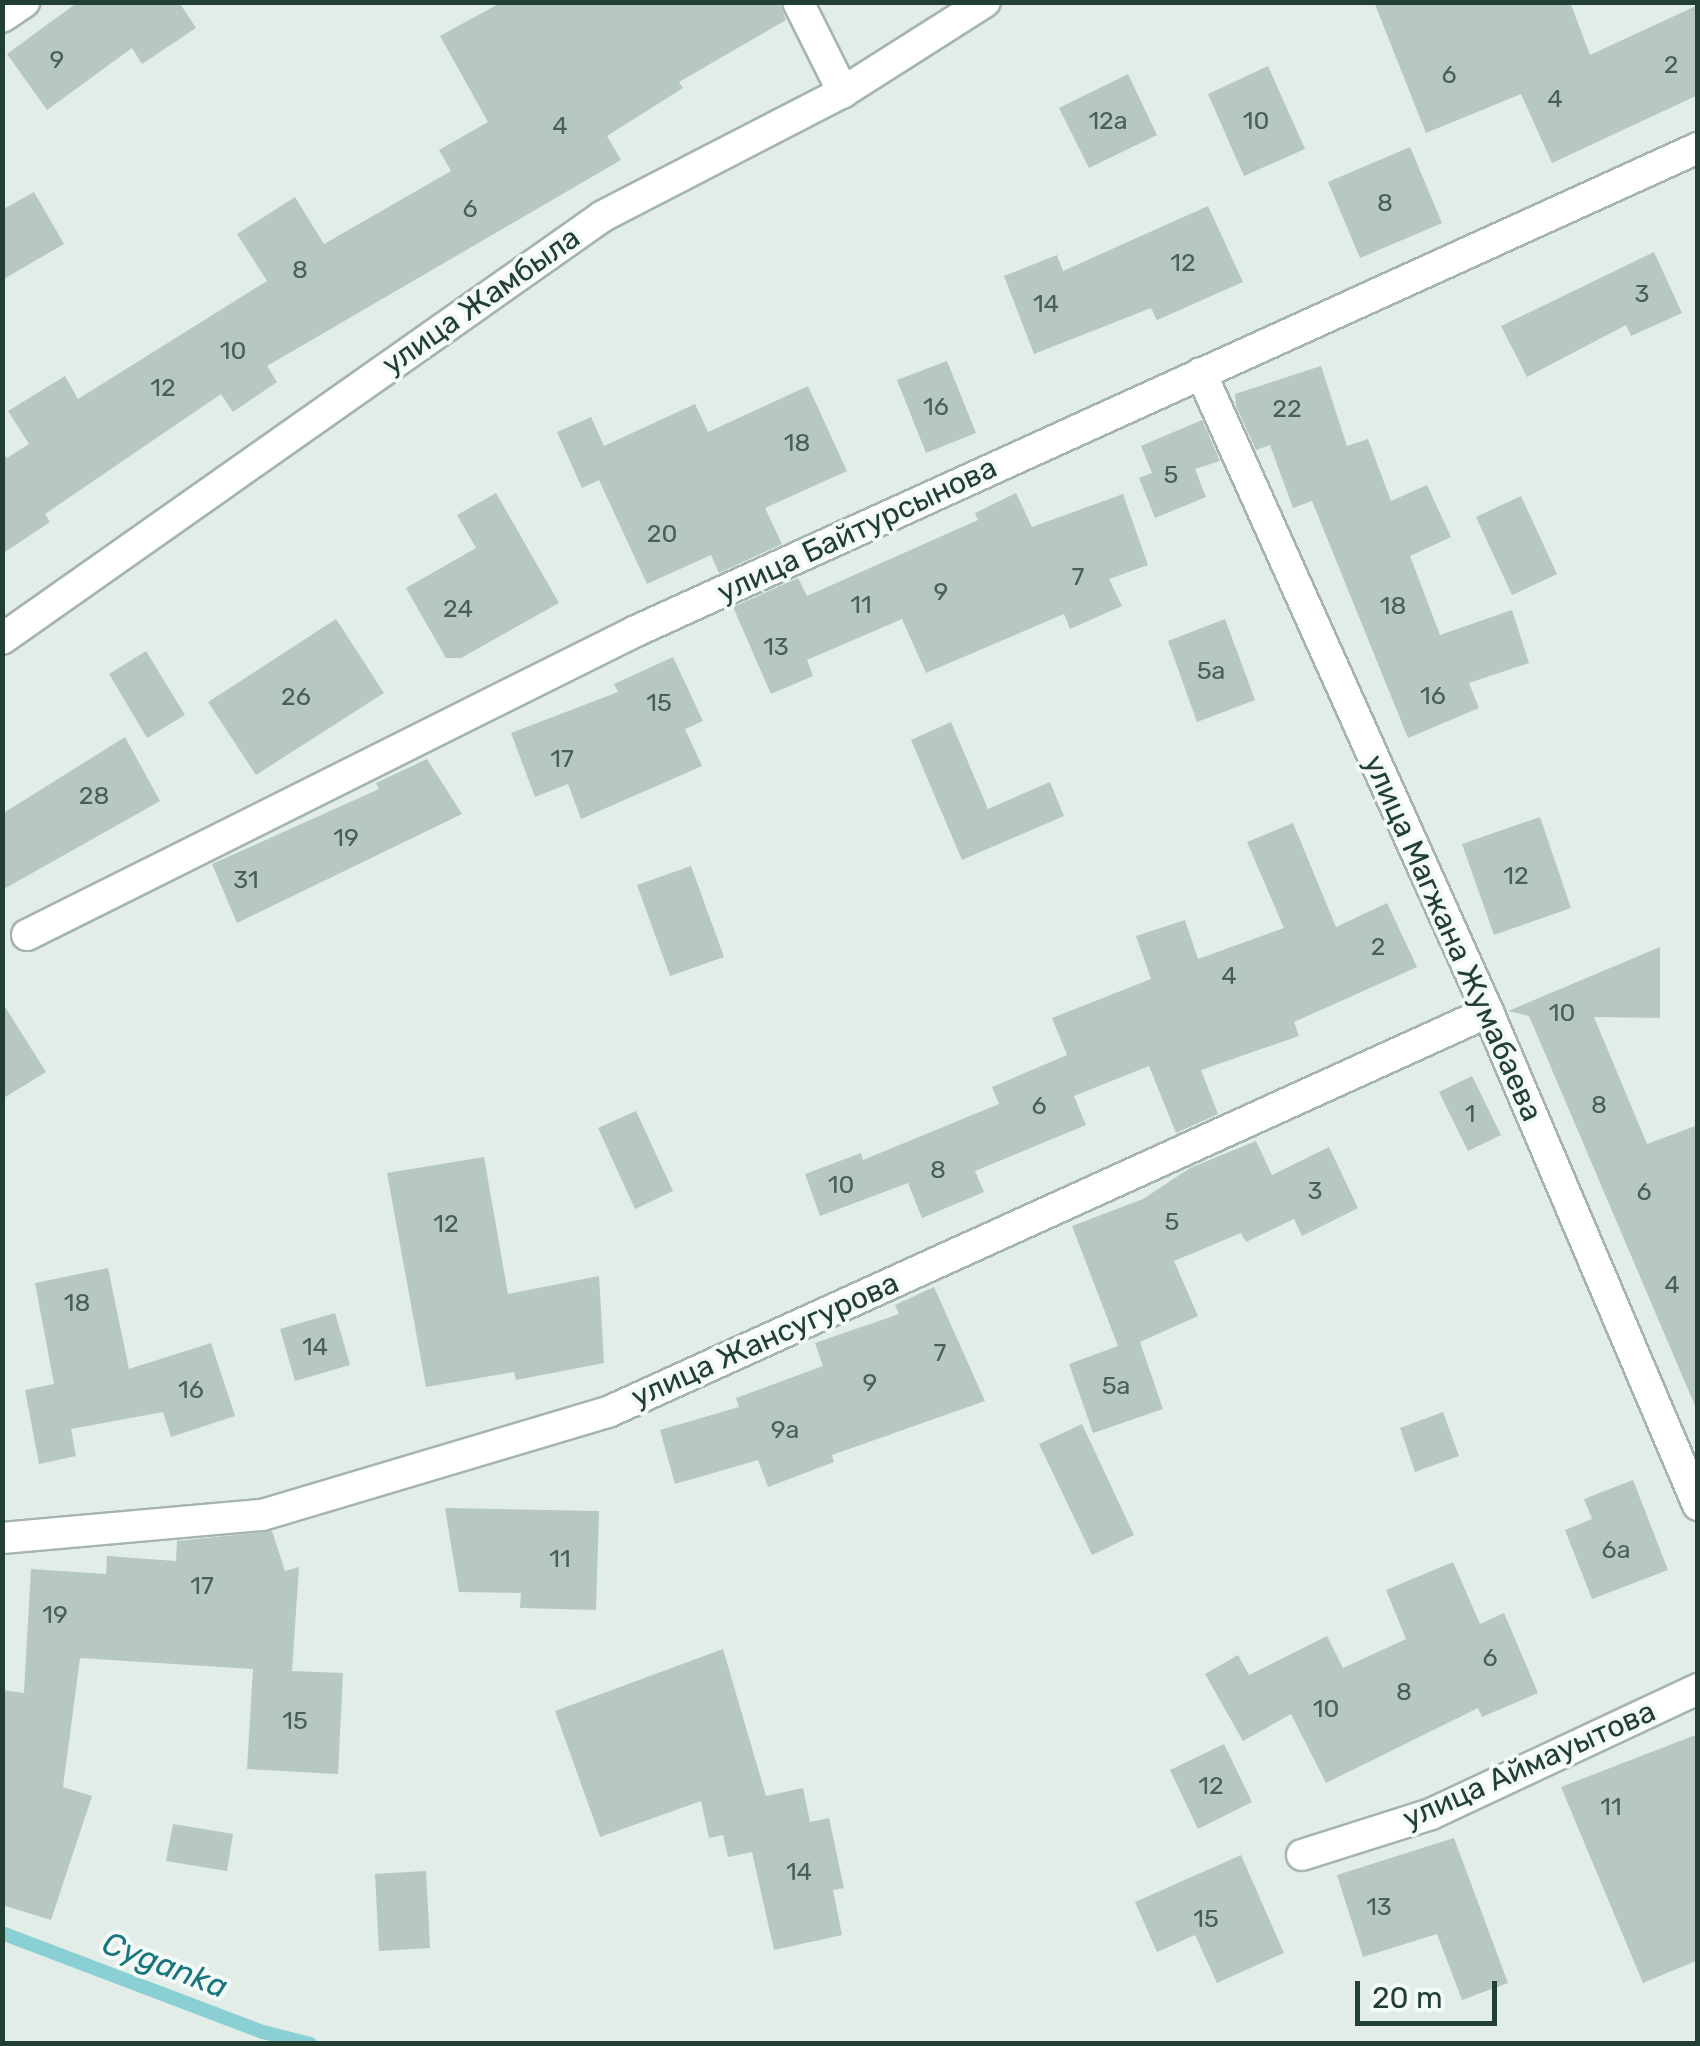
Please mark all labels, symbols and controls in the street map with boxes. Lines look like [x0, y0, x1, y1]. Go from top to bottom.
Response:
house number: 9 [50, 45, 64, 75]
house number: 2 [1664, 50, 1678, 80]
house number: 6 [1441, 60, 1457, 90]
house number: 4 [1547, 84, 1563, 114]
house number: 12а [1088, 106, 1128, 136]
house number: 10 [1243, 106, 1269, 136]
house number: 4 [552, 111, 568, 141]
house number: 8 [1377, 188, 1393, 218]
house number: 6 [462, 194, 478, 224]
street label: улица Жамбыла [375, 219, 587, 383]
house number: 12 [1170, 248, 1196, 278]
house number: 8 [292, 255, 308, 285]
house number: 3 [1634, 279, 1650, 309]
house number: 14 [1033, 289, 1059, 319]
house number: 10 [220, 336, 246, 366]
house number: 12 [150, 373, 176, 403]
house number: 16 [923, 392, 949, 422]
house number: 22 [1272, 394, 1302, 424]
house number: 18 [784, 428, 810, 458]
street label: улица Байтурсынова [712, 449, 1002, 611]
house number: 5 [1164, 460, 1178, 490]
house number: 20 [647, 519, 677, 549]
house number: 7 [1072, 562, 1084, 592]
house number: 9 [934, 577, 948, 607]
house number: 11 [850, 590, 872, 620]
house number: 18 [1380, 591, 1406, 621]
house number: 24 [443, 594, 473, 624]
house number: 13 [763, 632, 789, 662]
house number: 5а [1197, 656, 1225, 686]
house number: 16 [1420, 681, 1446, 711]
house number: 26 [281, 682, 311, 712]
house number: 15 [646, 688, 672, 718]
house number: 17 [550, 744, 574, 774]
street label: улица Магжана Жумабаева [1356, 749, 1550, 1127]
house number: 28 [79, 781, 109, 811]
house number: 19 [333, 823, 359, 853]
house number: 12 [1503, 861, 1529, 891]
house number: 31 [233, 865, 259, 895]
house number: 2 [1371, 932, 1385, 962]
house number: 4 [1221, 961, 1237, 991]
house number: 10 [1549, 998, 1575, 1028]
house number: 8 [1591, 1090, 1607, 1120]
house number: 6 [1031, 1091, 1047, 1121]
house number: 1 [1465, 1099, 1475, 1129]
house number: 8 [930, 1155, 946, 1185]
house number: 10 [828, 1170, 854, 1200]
house number: 3 [1307, 1176, 1323, 1206]
house number: 6 [1636, 1177, 1652, 1207]
house number: 5 [1165, 1207, 1179, 1237]
house number: 12 [433, 1209, 459, 1239]
street label: улица Жансугурова [626, 1265, 904, 1415]
house number: 4 [1664, 1270, 1680, 1300]
house number: 18 [64, 1288, 90, 1318]
house number: 14 [302, 1332, 328, 1362]
house number: 7 [934, 1338, 946, 1368]
house number: 9 [863, 1368, 877, 1398]
house number: 5а [1102, 1371, 1130, 1401]
house number: 16 [178, 1375, 204, 1405]
house number: 9а [771, 1415, 799, 1445]
house number: 6а [1602, 1535, 1630, 1565]
house number: 11 [549, 1544, 571, 1574]
house number: 17 [190, 1571, 214, 1601]
house number: 19 [42, 1600, 68, 1630]
house number: 6 [1482, 1643, 1498, 1673]
house number: 8 [1396, 1677, 1412, 1707]
street label: улица Аймауытова [1397, 1693, 1661, 1837]
house number: 10 [1313, 1694, 1339, 1724]
house number: 15 [282, 1706, 308, 1736]
house number: 12 [1198, 1771, 1224, 1801]
house number: 11 [1600, 1792, 1622, 1822]
house number: 14 [786, 1857, 812, 1887]
house number: 13 [1366, 1892, 1392, 1922]
house number: 15 [1193, 1904, 1219, 1934]
water label: Cyganka [97, 1924, 233, 2006]
scale bar [1360, 1961, 1502, 2023]
text: 20 m [1372, 1980, 1443, 2016]

